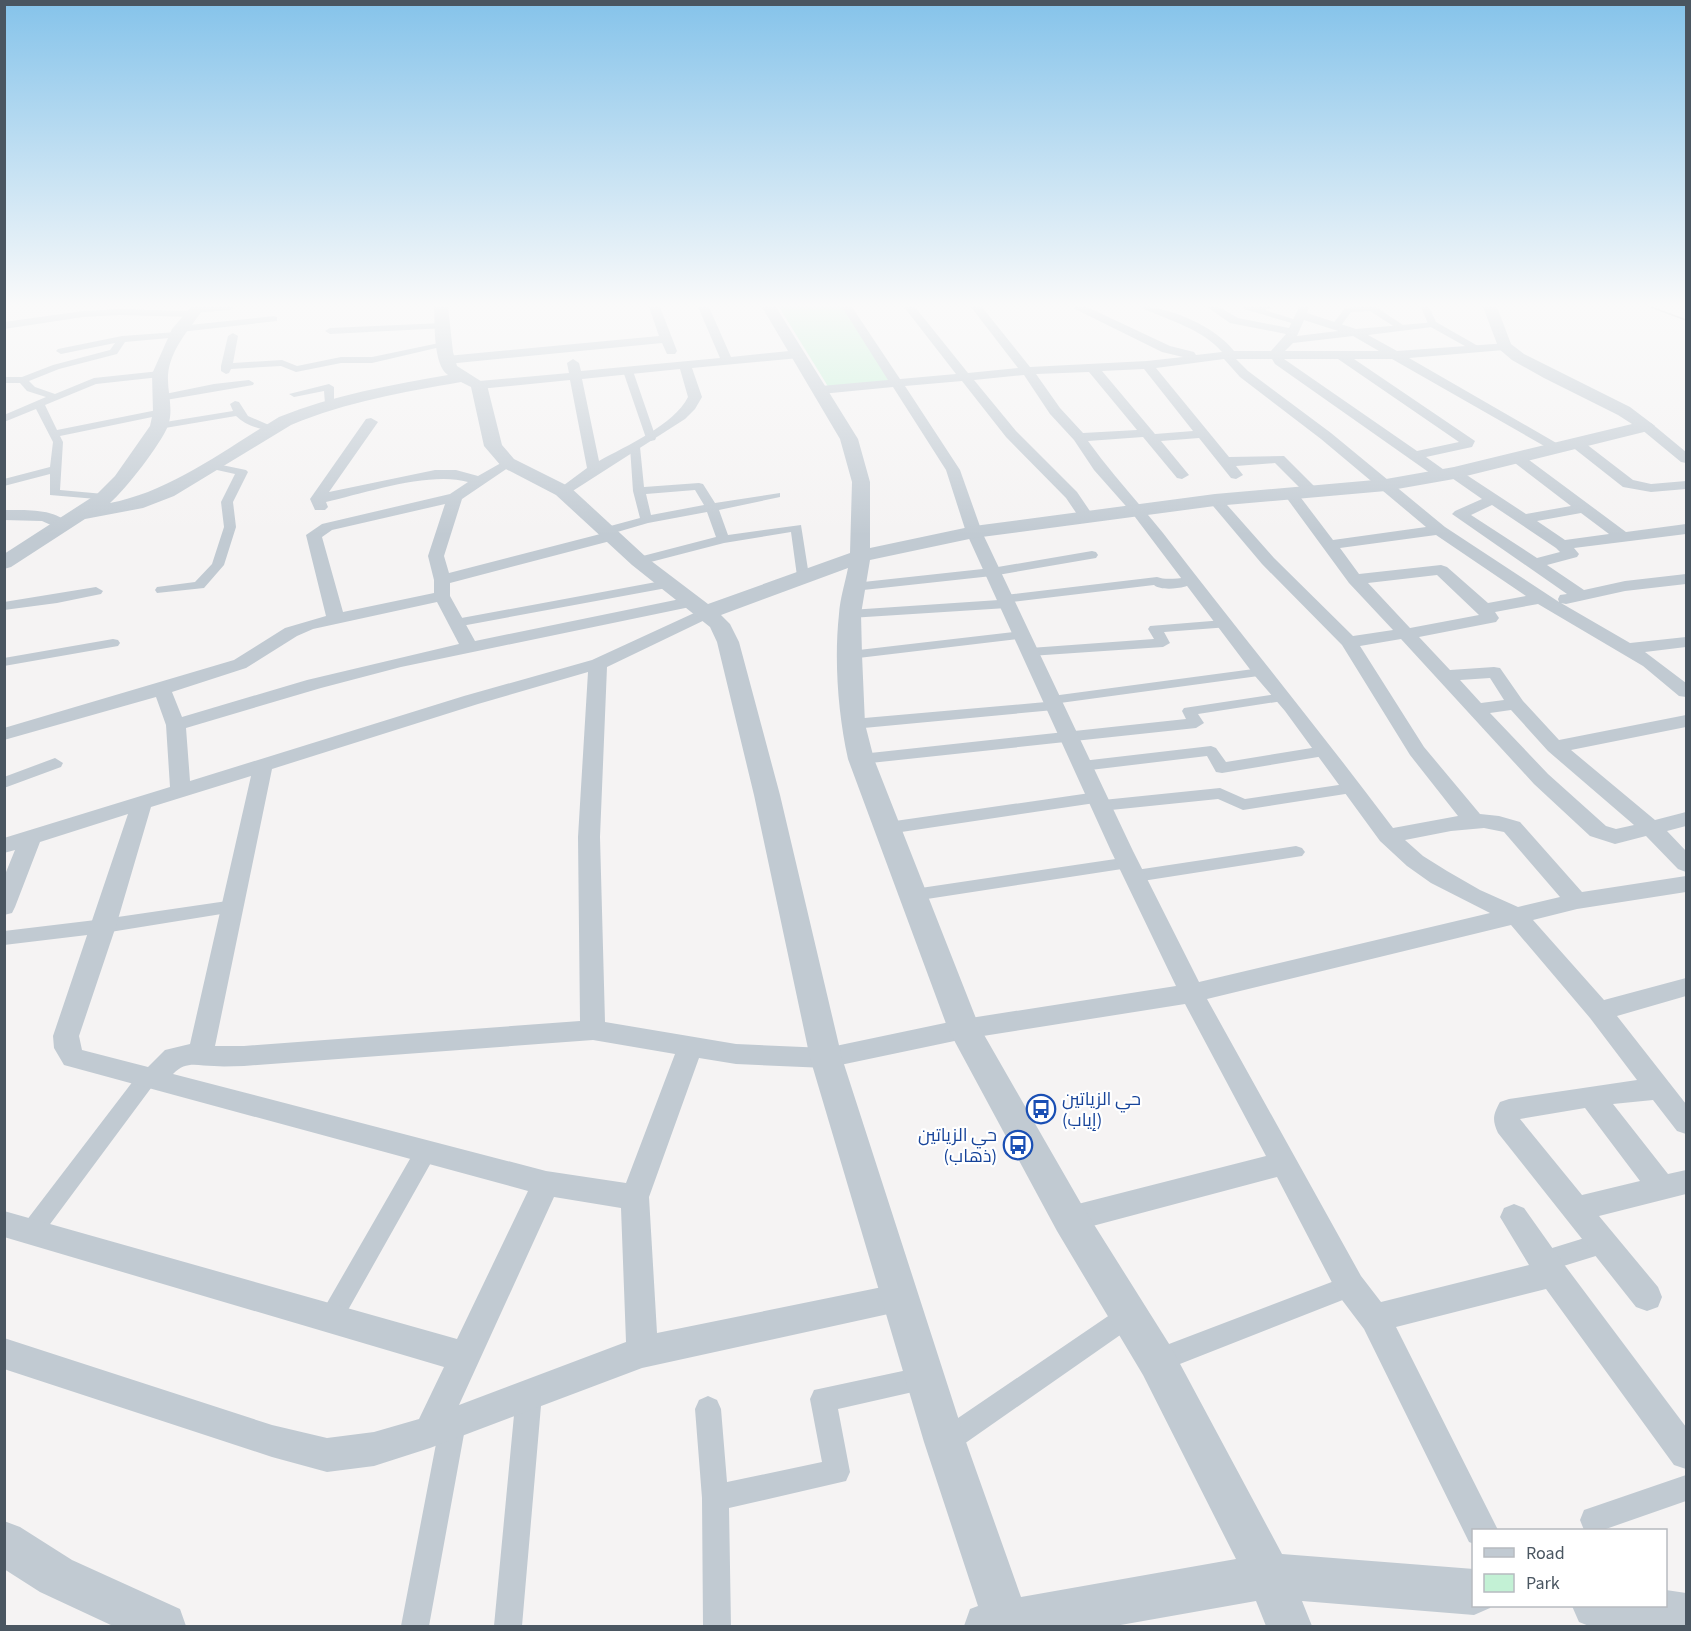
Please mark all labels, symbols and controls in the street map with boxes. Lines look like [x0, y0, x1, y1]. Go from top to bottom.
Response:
place label: حي الزياتين (إياب) [1062, 1087, 1141, 1133]
bus stop icon: حي الزياتين (إياب) [1025, 1093, 1057, 1125]
place label: حي الزياتين (ذهاب) [918, 1123, 997, 1169]
bus stop icon: حي الزياتين (ذهاب) [1002, 1129, 1034, 1161]
legend [1472, 1529, 1667, 1607]
text: Road [1526, 1541, 1565, 1566]
text: Park [1526, 1571, 1560, 1596]

